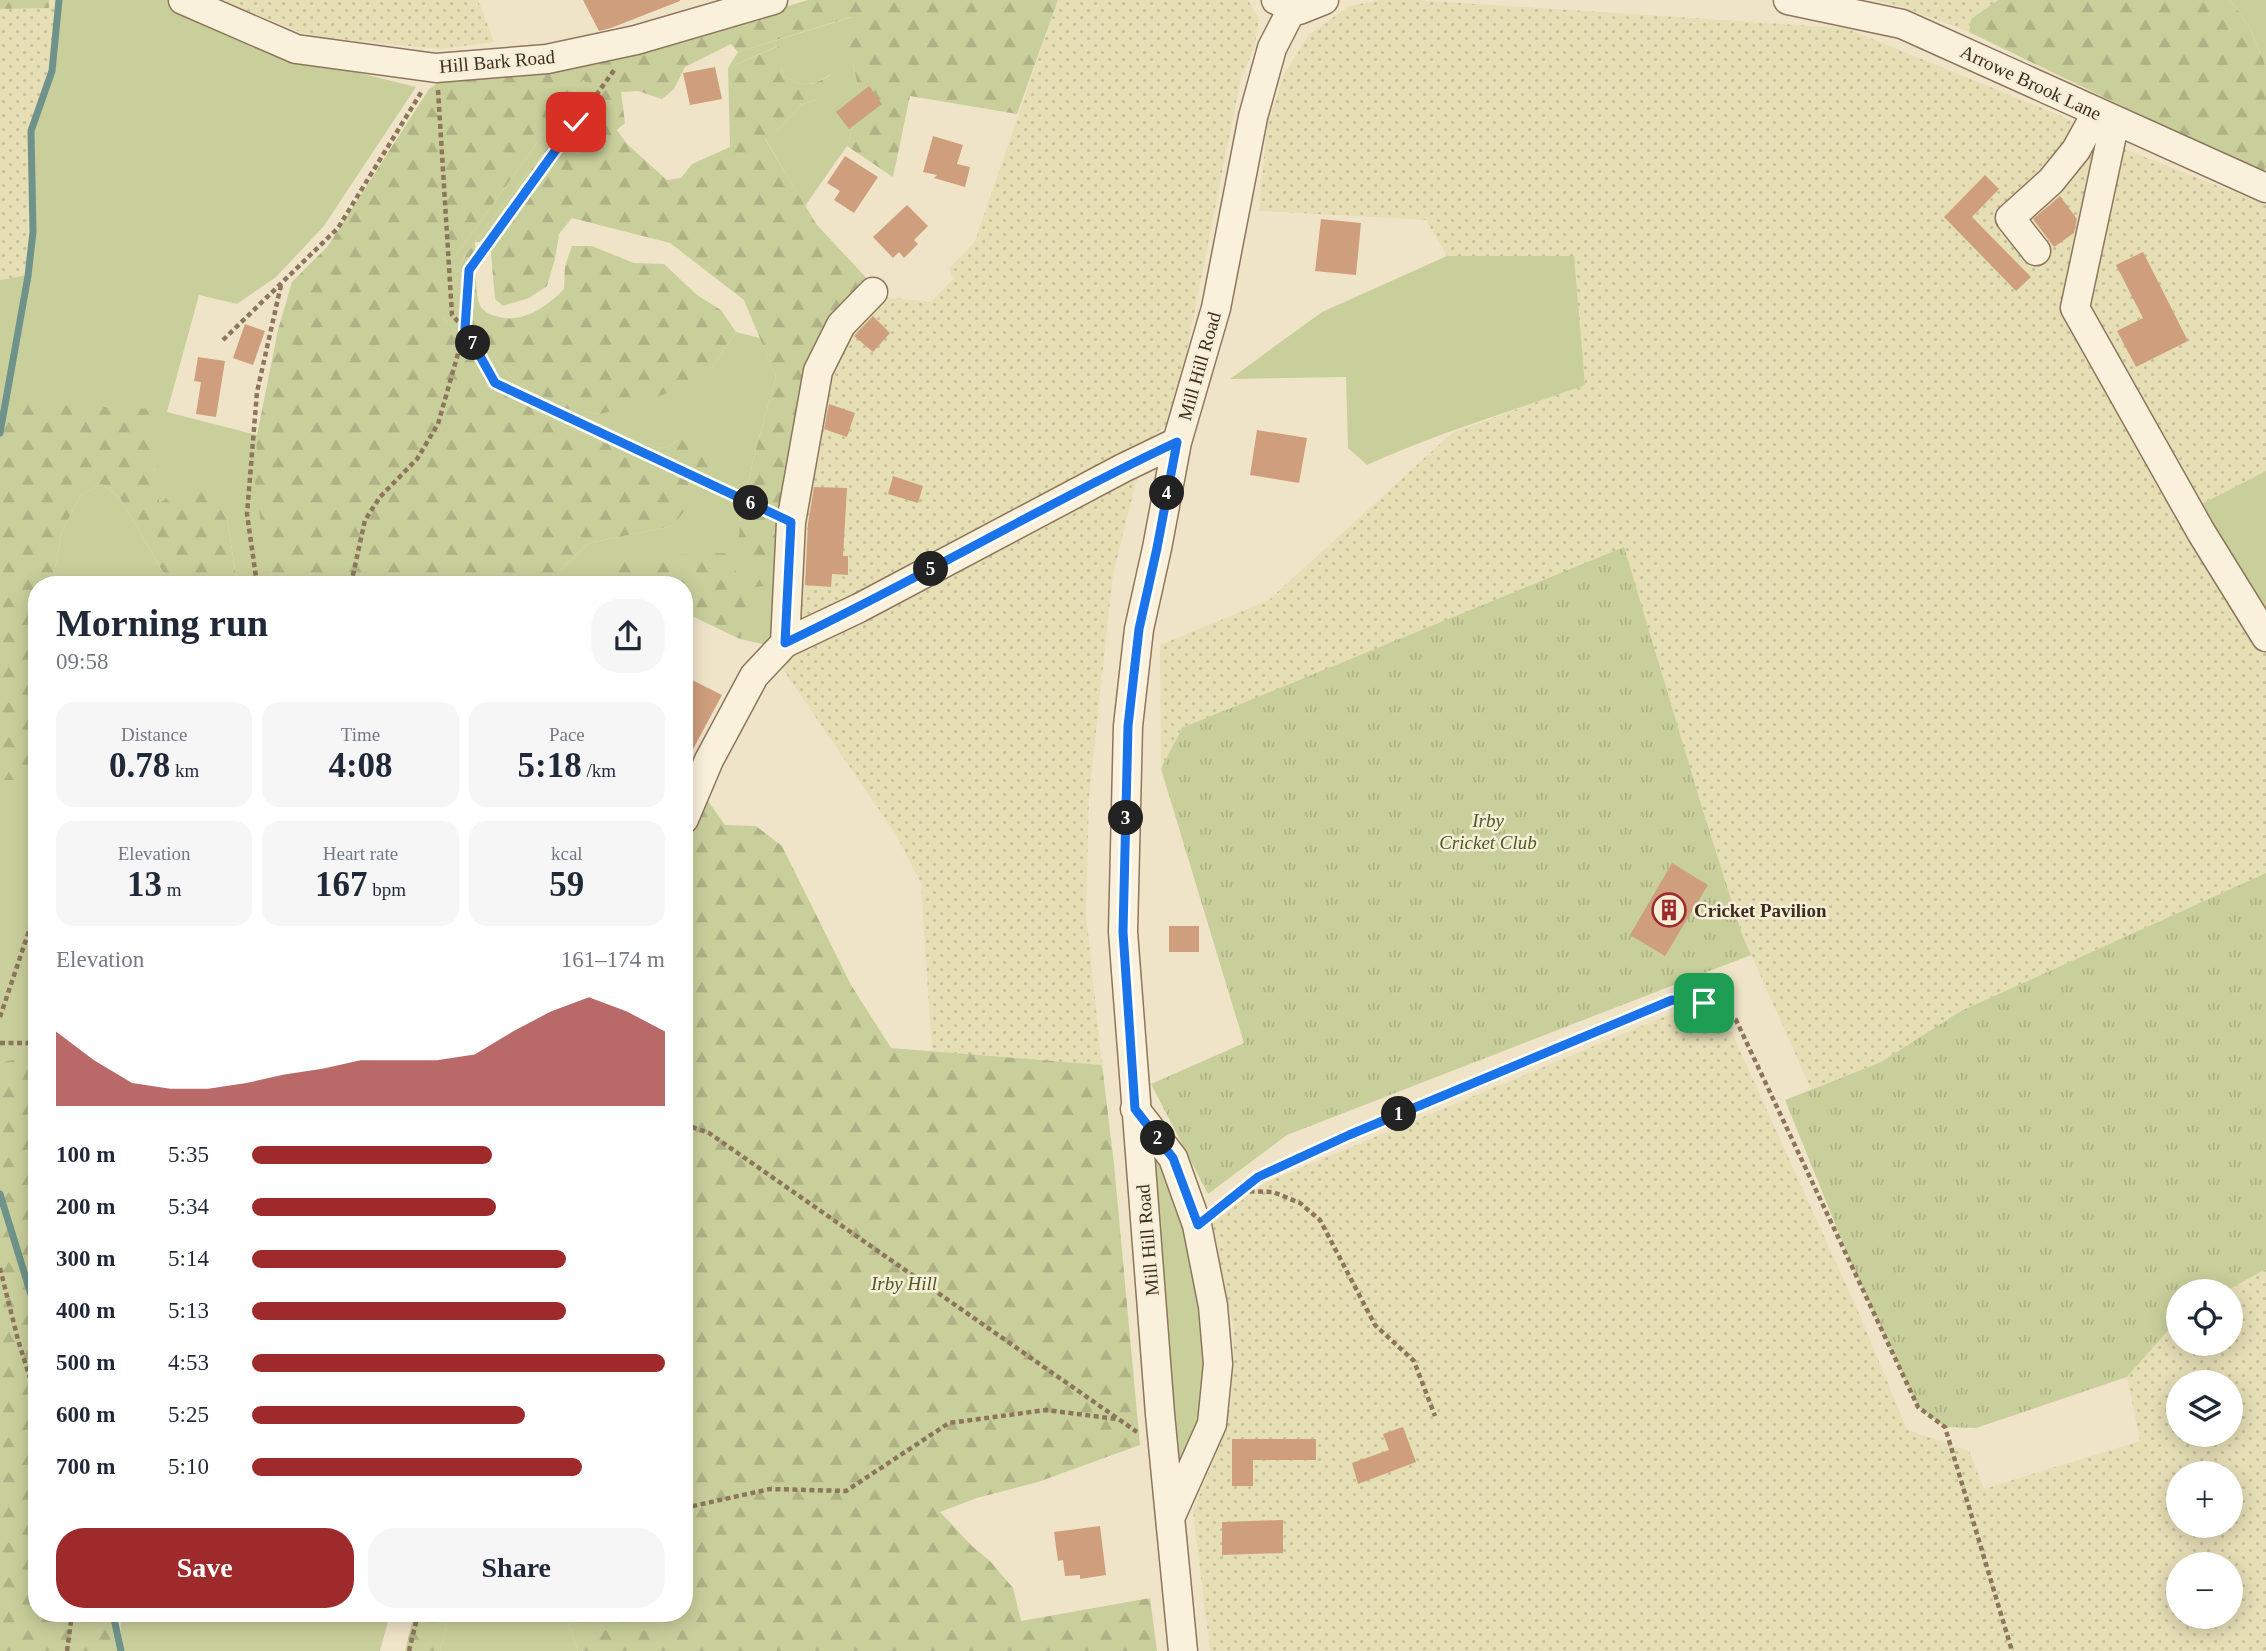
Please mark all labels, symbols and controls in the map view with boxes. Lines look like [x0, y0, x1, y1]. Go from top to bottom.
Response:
street label: Arrowe Brook Lane [1957, 41, 2105, 124]
street label: Hill Bark Road [438, 46, 556, 77]
pin [546, 92, 606, 152]
icon: check [557, 103, 595, 141]
street label: Mill Hill Road [1174, 309, 1225, 423]
pin: 7 [456, 326, 490, 360]
text: 7 [468, 332, 477, 353]
pin: 4 [1150, 476, 1184, 510]
text: 4 [1162, 482, 1171, 503]
pin: 6 [734, 486, 768, 520]
text: 6 [746, 492, 755, 513]
pin: 5 [914, 552, 948, 586]
text: 5 [926, 558, 935, 579]
button: share [591, 599, 665, 673]
text: Morning run [56, 602, 268, 644]
text: 09:58 [56, 649, 108, 674]
text: Distance [121, 724, 187, 745]
text: Time [341, 724, 380, 745]
text: Pace [549, 724, 585, 745]
text: 0.78 [109, 746, 170, 785]
text: 4:08 [328, 746, 393, 785]
text: 5:18 [518, 746, 582, 785]
text: km [170, 760, 199, 781]
text: /km [582, 760, 616, 781]
pin: 3 [1108, 800, 1144, 836]
text: 3 [1121, 807, 1130, 828]
park label: Irby Cricket Club [1439, 810, 1537, 853]
text: Elevation [118, 843, 191, 864]
text: Heart rate [323, 843, 398, 864]
text: kcal [551, 843, 583, 864]
text: 13 [127, 865, 162, 904]
text: 167 [315, 865, 367, 904]
text: 59 [549, 865, 584, 904]
text: m [162, 879, 181, 900]
text: bpm [367, 879, 406, 900]
building icon: Cricket Pavilion [1650, 891, 1688, 929]
place label: Cricket Pavilion [1694, 900, 1827, 921]
text: Elevation [56, 947, 144, 972]
text: 161–174 m [561, 947, 665, 972]
pin [1674, 973, 1734, 1033]
icon: arrive [1685, 984, 1723, 1022]
pin: 1 [1382, 1096, 1416, 1132]
text: 1 [1394, 1103, 1403, 1124]
pin: 2 [1140, 1120, 1176, 1156]
text: 2 [1153, 1127, 1162, 1148]
text: 100 m [56, 1142, 115, 1167]
text: 5:35 [168, 1142, 209, 1167]
street label: Mill Hill Road [1132, 1183, 1163, 1297]
text: 200 m [56, 1194, 115, 1219]
text: 5:34 [168, 1194, 209, 1219]
text: 300 m [56, 1246, 115, 1271]
text: 5:14 [168, 1246, 209, 1271]
park label: Irby Hill [870, 1273, 937, 1294]
map controls [2166, 1279, 2243, 1629]
button: locate [2166, 1279, 2243, 1356]
text: 400 m [56, 1298, 115, 1323]
text: 5:13 [168, 1298, 209, 1323]
text: 500 m [56, 1350, 115, 1375]
text: 4:53 [168, 1350, 209, 1375]
button: layers [2166, 1370, 2243, 1447]
text: 600 m [56, 1402, 115, 1427]
text: 5:25 [168, 1402, 209, 1427]
text: 700 m [56, 1454, 115, 1479]
text: 5:10 [168, 1454, 209, 1479]
button: + [2166, 1461, 2243, 1538]
button: Save [56, 1528, 354, 1608]
button: Share [368, 1528, 665, 1608]
button: − [2166, 1552, 2243, 1629]

